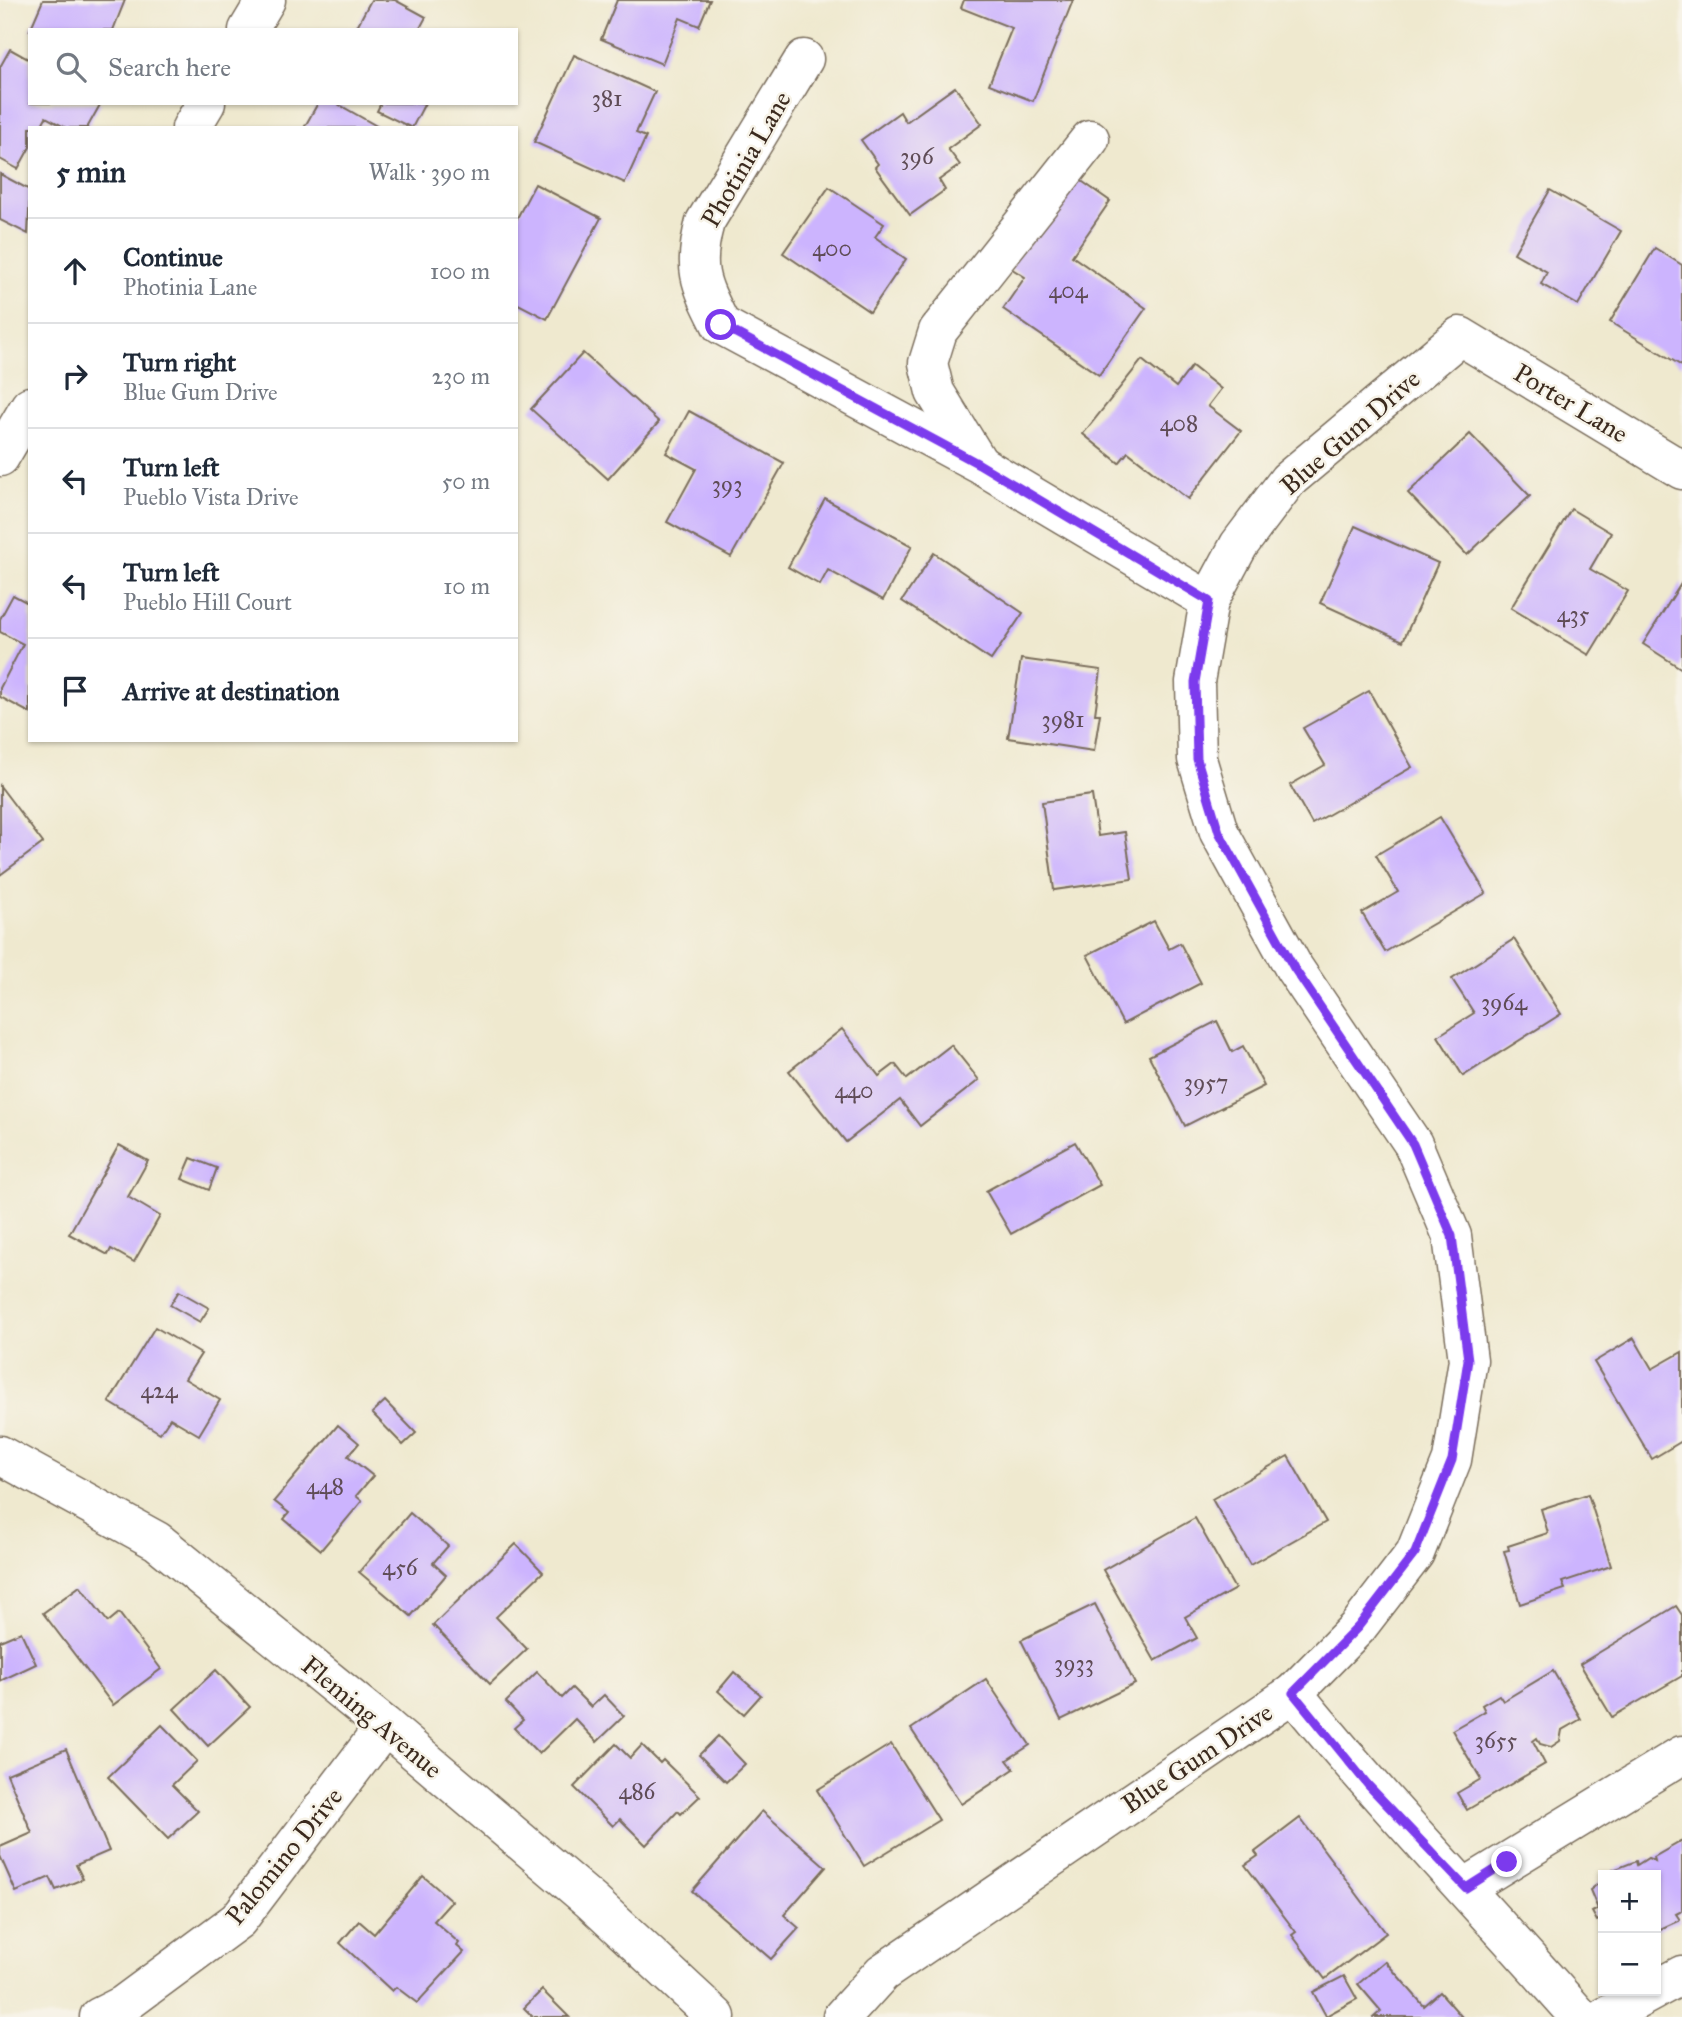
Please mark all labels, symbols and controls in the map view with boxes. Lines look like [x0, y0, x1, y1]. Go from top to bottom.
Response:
search box [28, 28, 518, 105]
icon: search [52, 48, 90, 86]
text: Search here [108, 51, 231, 83]
house number: 381 [592, 84, 622, 112]
street label: Photinia Lane [694, 85, 798, 233]
house number: 396 [900, 142, 935, 170]
text: 5 min [56, 154, 126, 190]
text: Walk · 390 m [369, 158, 490, 186]
house number: 400 [812, 234, 852, 262]
text: Continue [123, 241, 223, 273]
icon: ahead [56, 252, 94, 290]
text: 100 m [430, 257, 490, 285]
text: Photinia Lane [123, 273, 257, 301]
house number: 404 [1048, 276, 1089, 304]
route start [705, 309, 736, 340]
text: Turn right [123, 346, 236, 378]
street label: Porter Lane [1508, 356, 1634, 450]
icon: right [56, 357, 94, 395]
text: 230 m [432, 362, 490, 390]
street label: Blue Gum Drive [1274, 362, 1427, 501]
text: Blue Gum Drive [123, 378, 278, 406]
house number: 408 [1160, 409, 1198, 437]
text: Turn left [123, 451, 219, 483]
icon: left [56, 462, 94, 500]
text: 50 m [442, 467, 490, 495]
house number: 393 [712, 470, 742, 498]
text: Pueblo Vista Drive [123, 483, 299, 511]
text: Turn left [123, 556, 219, 588]
icon: left [56, 567, 94, 605]
text: 10 m [443, 572, 490, 600]
text: Pueblo Hill Court [123, 588, 292, 616]
house number: 435 [1557, 600, 1590, 628]
icon: arrive [56, 672, 94, 710]
text: Arrive at destination [123, 675, 340, 707]
house number: 3981 [1042, 705, 1084, 733]
house number: 3964 [1481, 988, 1528, 1016]
house number: 3957 [1184, 1068, 1228, 1096]
house number: 440 [834, 1076, 874, 1104]
house number: 424 [141, 1376, 179, 1404]
house number: 448 [306, 1472, 344, 1500]
house number: 456 [382, 1553, 419, 1581]
street label: Fleming Avenue [295, 1649, 449, 1785]
house number: 3933 [1054, 1649, 1094, 1677]
street label: Blue Gum Drive [1116, 1696, 1279, 1820]
house number: 3655 [1475, 1726, 1517, 1754]
house number: 486 [619, 1777, 657, 1805]
street label: Palomino Drive [219, 1781, 349, 1931]
route end [1491, 1846, 1522, 1877]
map controls [1598, 1870, 1661, 1996]
button: + [1598, 1870, 1661, 1933]
button: − [1598, 1933, 1661, 1996]

